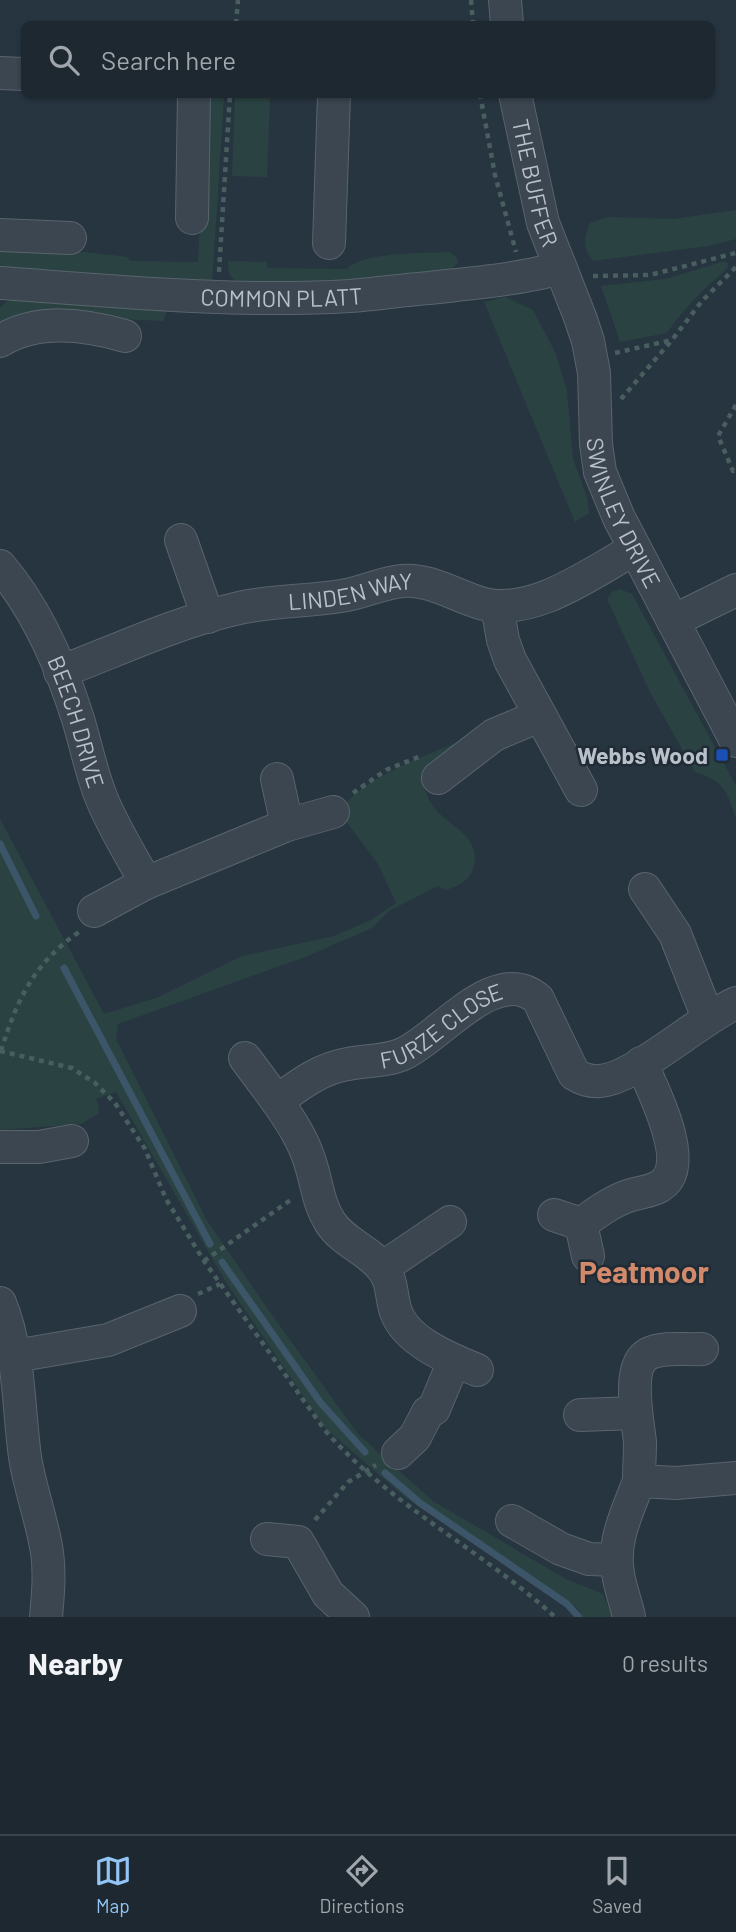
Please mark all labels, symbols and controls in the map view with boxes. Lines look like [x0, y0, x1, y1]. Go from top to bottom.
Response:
search box [21, 21, 715, 98]
icon: search [45, 41, 83, 79]
text: Search here [101, 44, 236, 75]
street label: THE BUFFER [507, 116, 565, 251]
street label: COMMON PLATT [200, 281, 364, 312]
street label: SWINLEY DRIVE [581, 436, 667, 592]
street label: LINDEN WAY [287, 566, 413, 615]
street label: BEECH DRIVE [42, 651, 111, 791]
place label: Webbs Wood [577, 741, 708, 769]
marker: Webbs Wood [714, 747, 730, 763]
street label: FURZE CLOSE [377, 977, 506, 1074]
district label: Peatmoor [579, 1253, 710, 1289]
text: Nearby [28, 1645, 123, 1681]
text: 0 results [622, 1649, 708, 1677]
tab: Map [94, 1852, 132, 1917]
tab: Directions [320, 1852, 405, 1917]
tab: Saved [592, 1852, 642, 1917]

